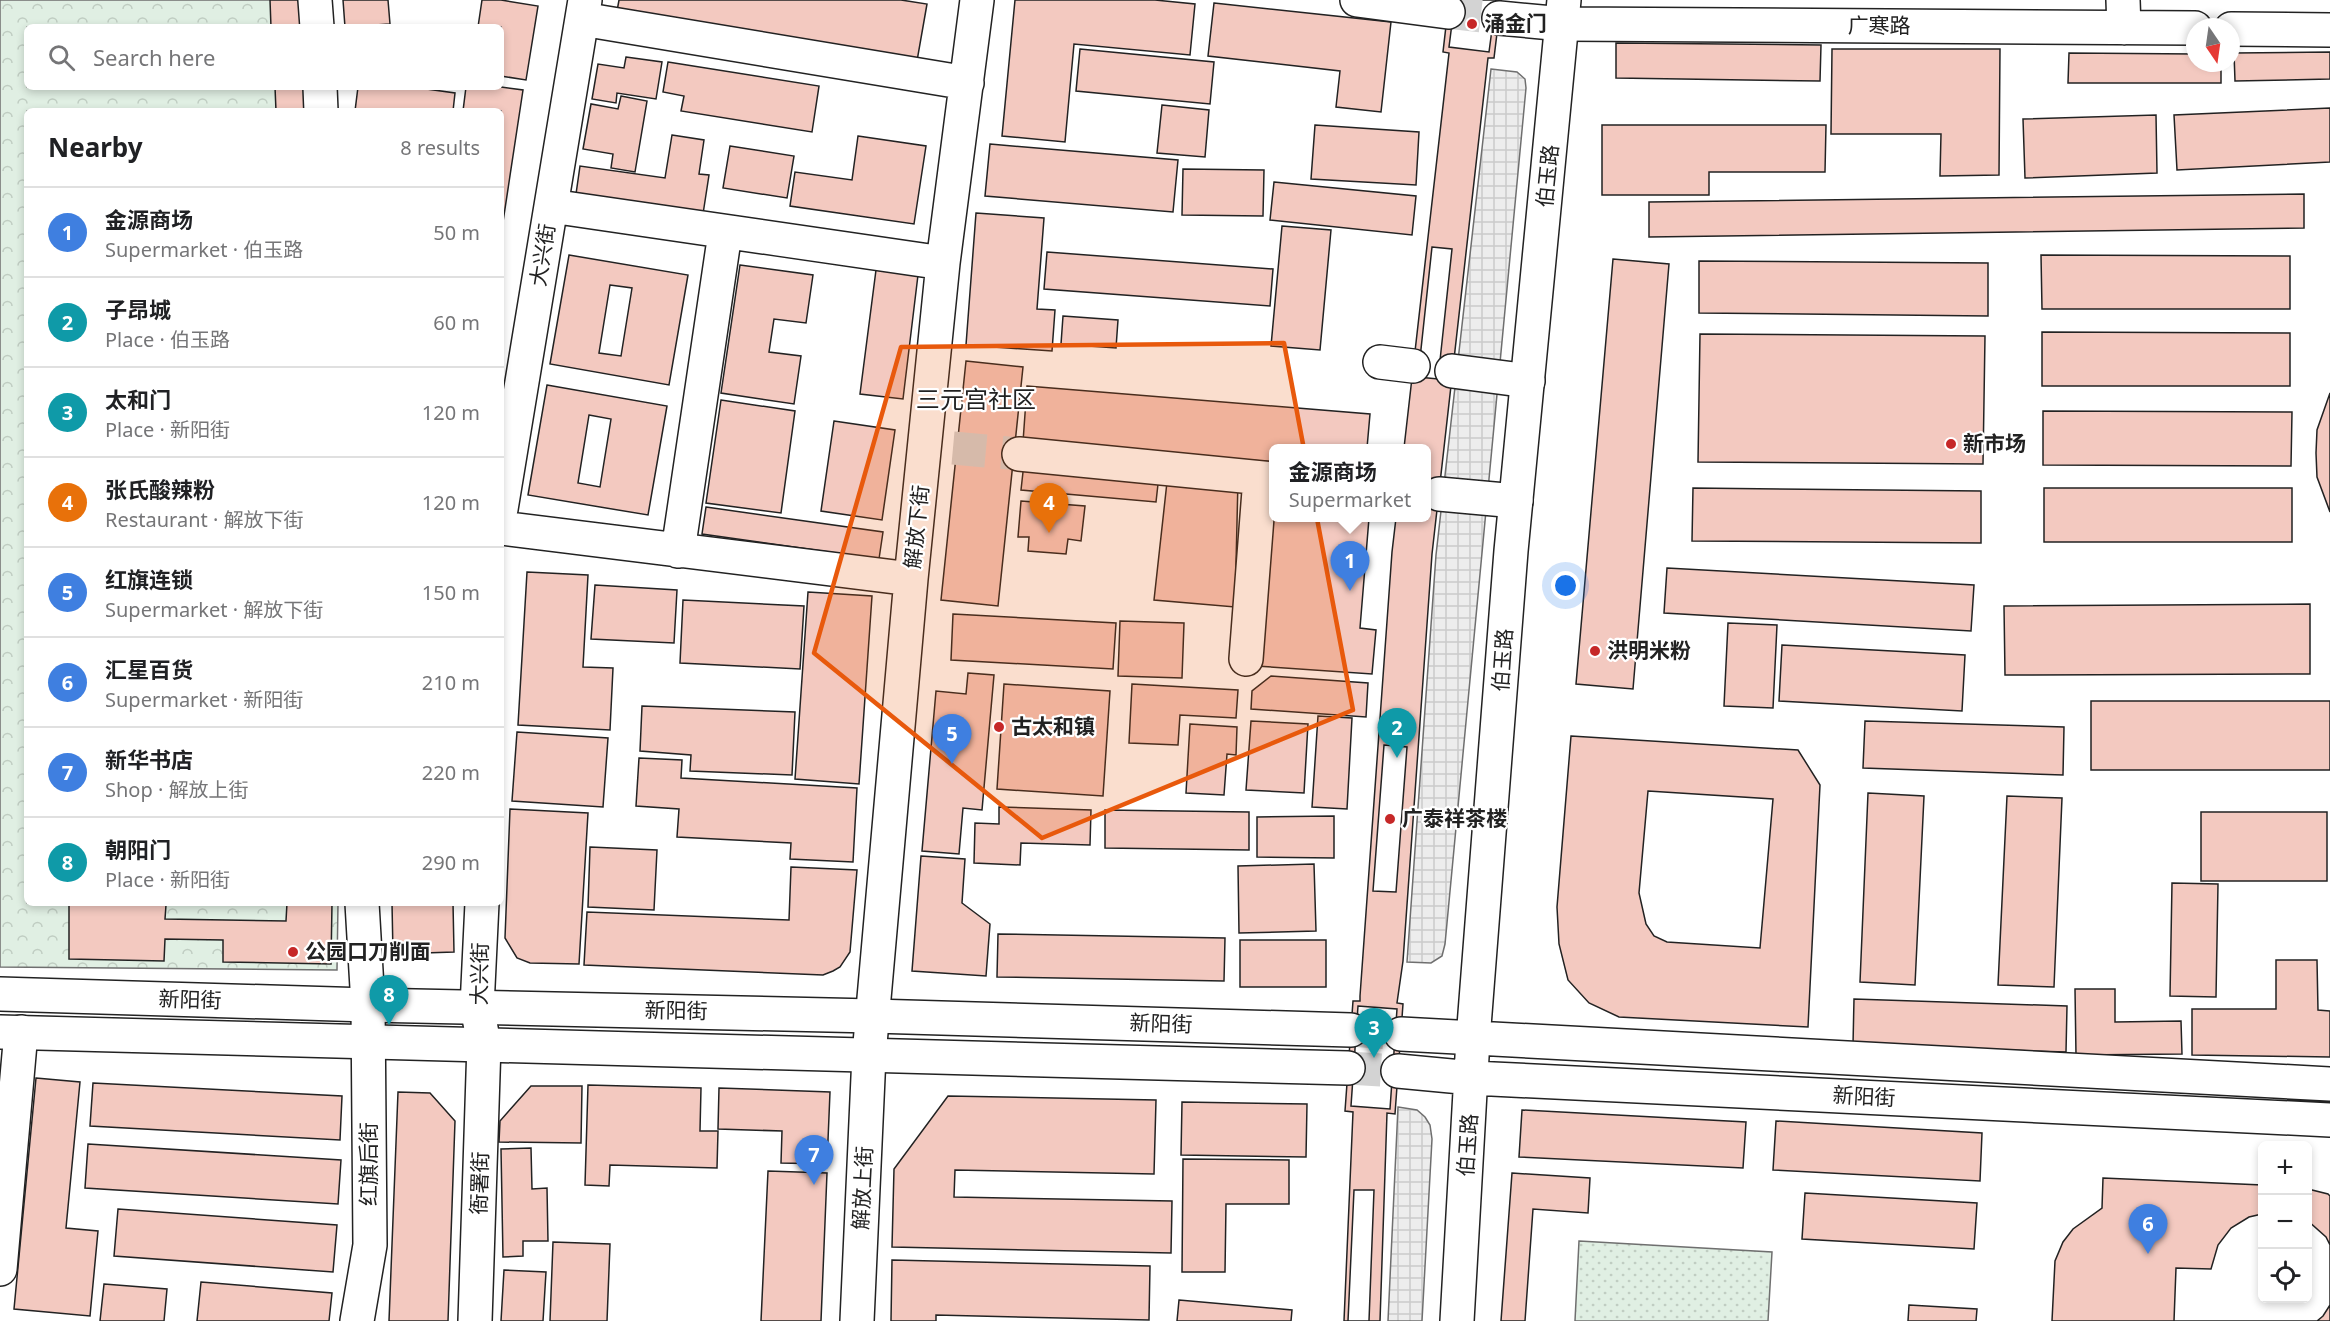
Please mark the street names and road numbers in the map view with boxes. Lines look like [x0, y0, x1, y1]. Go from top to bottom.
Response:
street label: 广寒路 [1848, 11, 1911, 39]
street label: 伯玉路 [1530, 143, 1564, 209]
street label: 大兴街 [523, 222, 561, 288]
street label: 解放下街 [898, 484, 934, 570]
street label: 伯玉路 [1486, 628, 1518, 692]
street label: 大兴街 [464, 942, 494, 1006]
street label: 新阳街 [158, 984, 222, 1014]
street label: 新阳街 [644, 995, 708, 1025]
street label: 新阳街 [1129, 1008, 1193, 1038]
street label: 新阳街 [1832, 1080, 1896, 1112]
street label: 伯玉路 [1451, 1113, 1483, 1177]
street label: 红旗后街 [354, 1122, 382, 1206]
street label: 解放上街 [846, 1145, 878, 1231]
street label: 衙署街 [464, 1151, 494, 1215]

